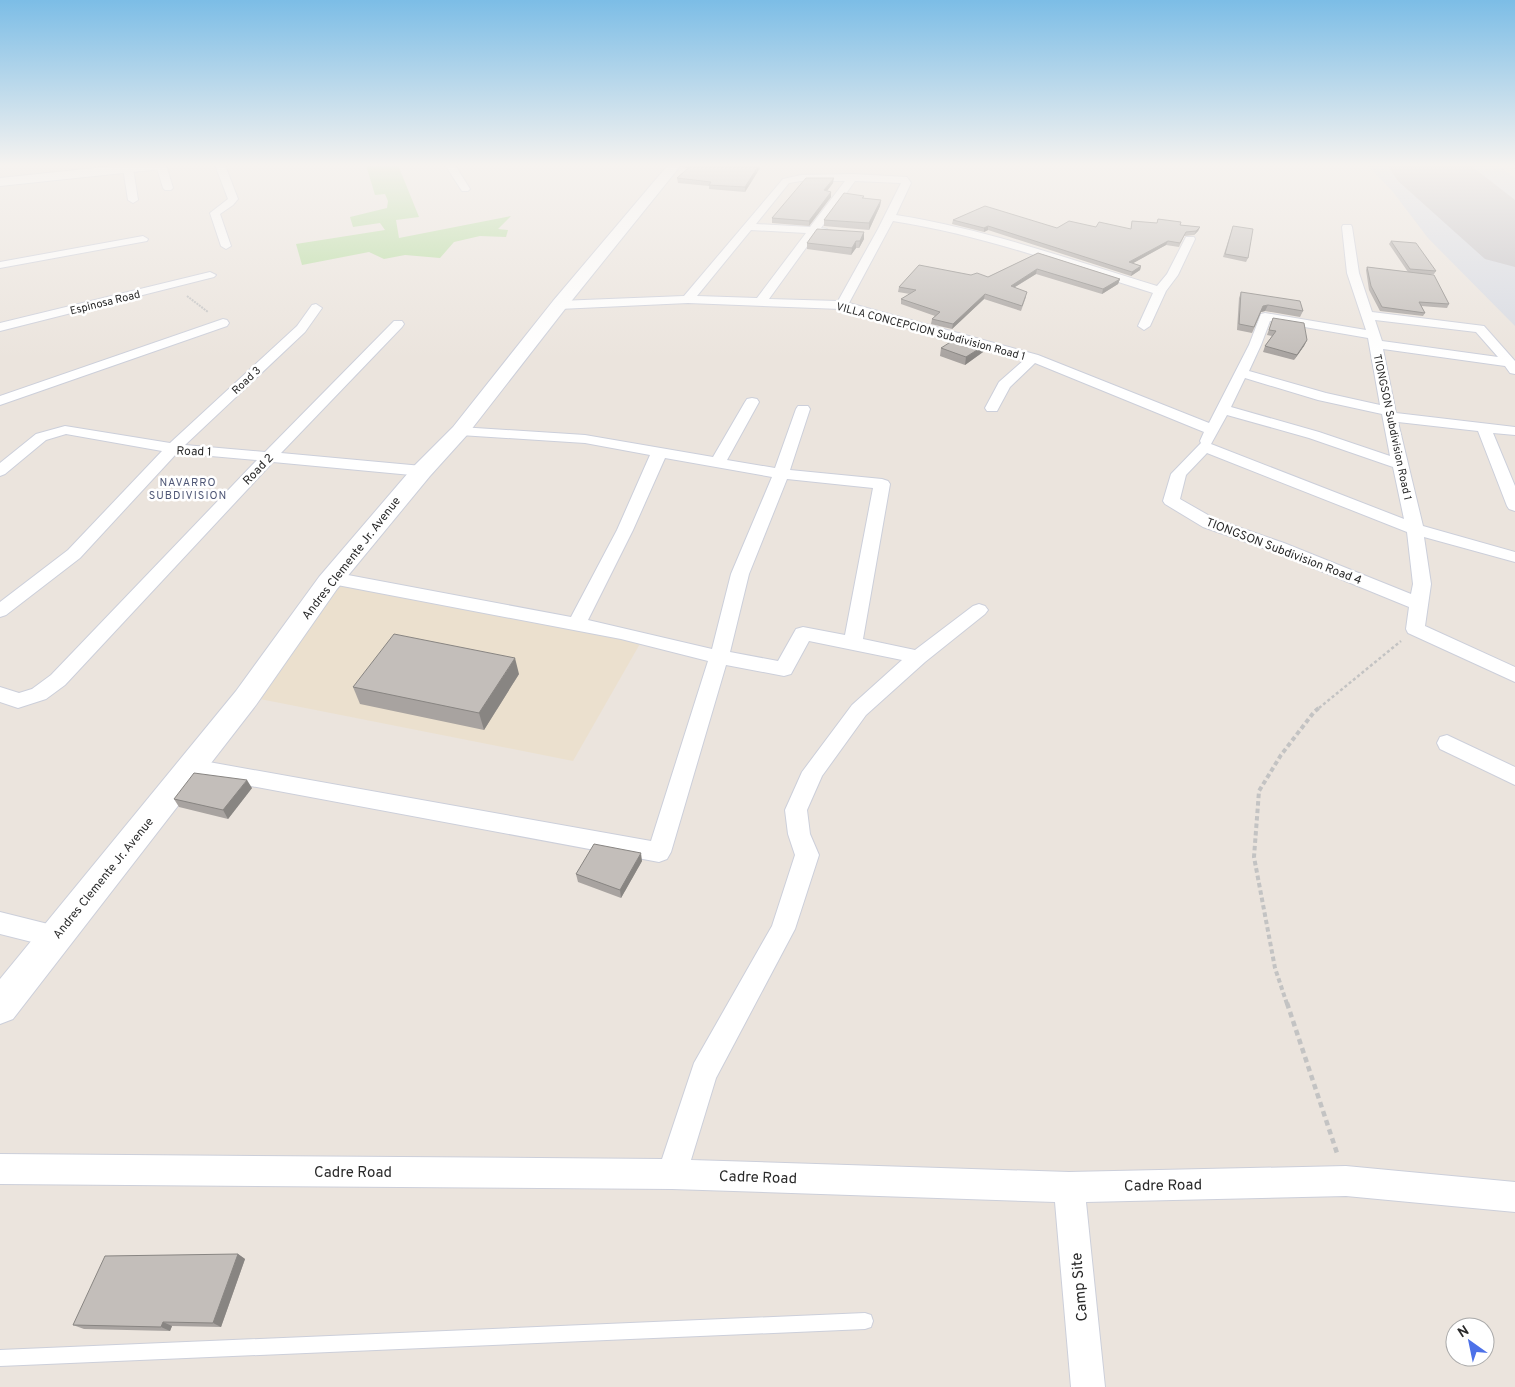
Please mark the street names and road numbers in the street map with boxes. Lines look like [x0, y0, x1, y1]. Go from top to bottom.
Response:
street label: Espinosa Road [69, 287, 142, 318]
street label: VILLA CONCEPCION Subdivision Road 1 [835, 300, 1027, 364]
street label: TIONGSON Subdivision Road 1 [1370, 353, 1414, 502]
street label: Road 3 [229, 364, 264, 398]
street label: Road 1 [176, 443, 212, 461]
street label: Road 2 [240, 450, 278, 489]
street label: Andres Clemente Jr. Avenue [299, 494, 405, 623]
street label: TIONGSON Subdivision Road 4 [1203, 515, 1364, 589]
street label: Andres Clemente Jr. Avenue [50, 815, 158, 943]
street label: Cadre Road [314, 1164, 392, 1183]
street label: Cadre Road [719, 1168, 797, 1189]
street label: Cadre Road [1124, 1176, 1202, 1197]
street label: Camp Site [1068, 1252, 1093, 1322]

